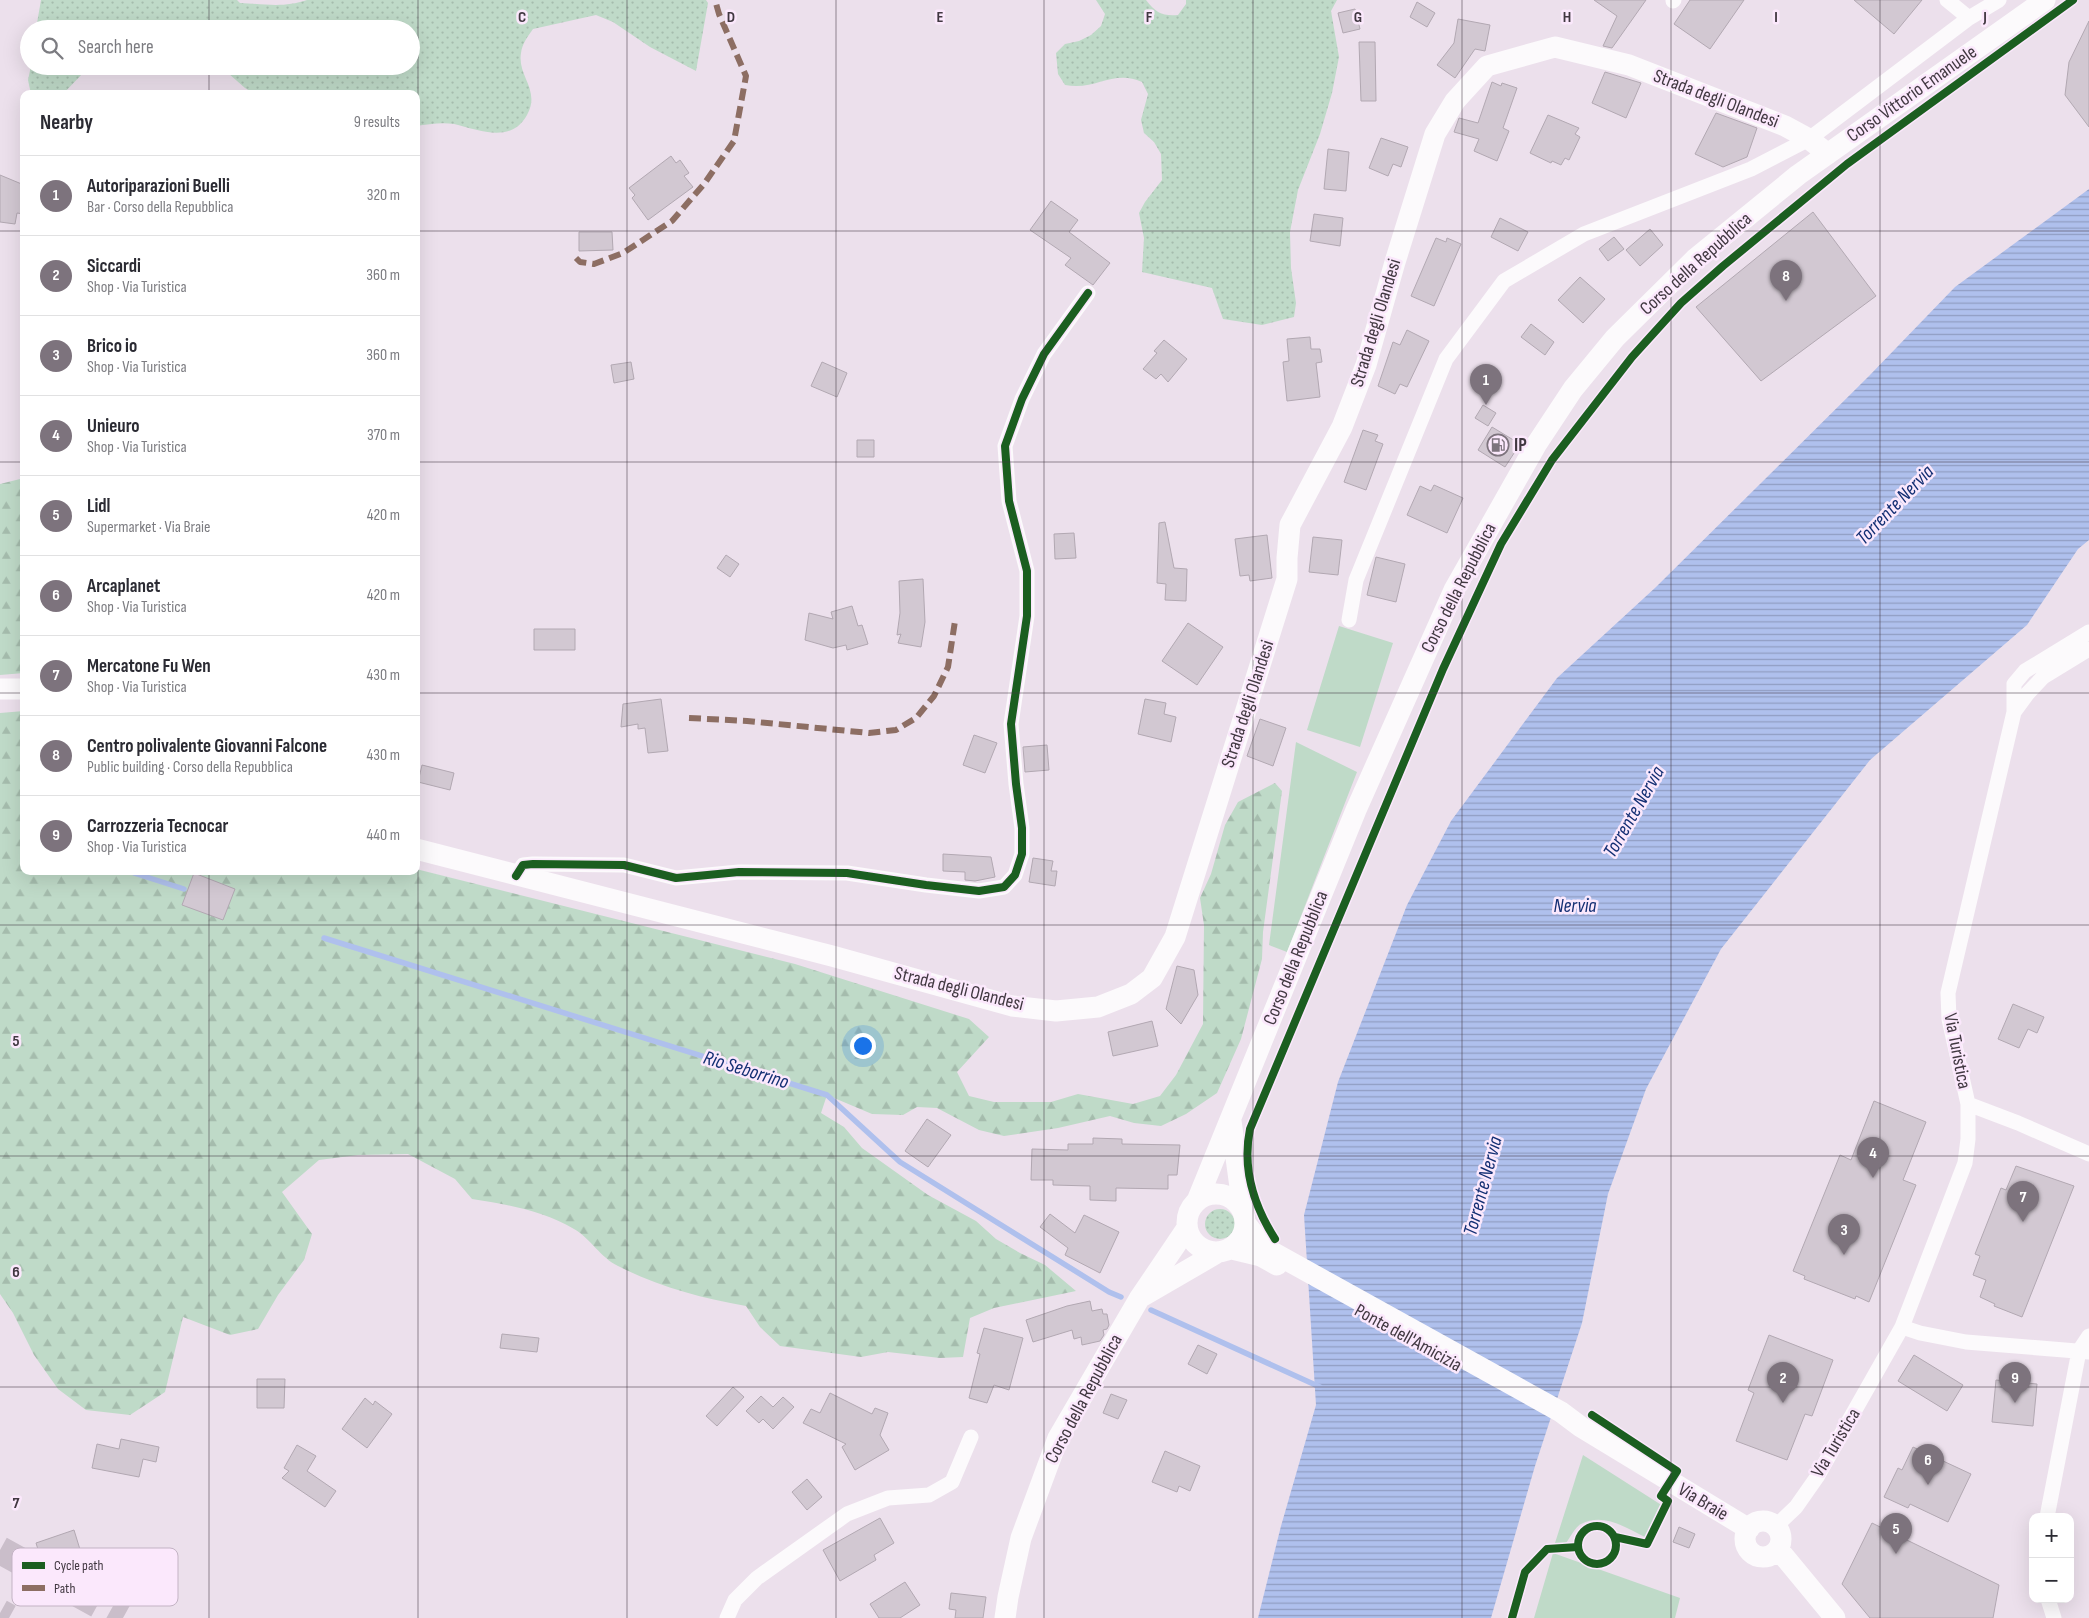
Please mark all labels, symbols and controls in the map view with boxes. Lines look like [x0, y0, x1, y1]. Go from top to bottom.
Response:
text: C [518, 8, 526, 27]
text: D [727, 8, 735, 27]
text: E [937, 8, 944, 27]
text: F [1146, 8, 1153, 27]
text: G [1354, 8, 1362, 27]
text: H [1563, 8, 1571, 27]
text: I [1774, 8, 1778, 27]
text: J [1982, 8, 1987, 27]
search box [20, 20, 420, 75]
icon: search [38, 34, 66, 62]
text: Search here [78, 36, 154, 59]
street label: Corso Vittorio Emanuele [1843, 41, 1981, 147]
street label: Strada degli Olandesi [1650, 65, 1782, 133]
text: Nearby [40, 110, 93, 135]
text: 9 results [354, 113, 400, 132]
text: Autoriparazioni Buelli [87, 175, 230, 198]
text: 1 [53, 186, 59, 205]
text: 320 m [367, 186, 400, 205]
text: Bar · Corso della Repubblica [87, 198, 233, 217]
street label: Corso della Repubblica [1635, 208, 1757, 320]
text: Siccardi [87, 255, 141, 278]
street label: Strada degli Olandesi [1346, 256, 1406, 390]
pin: 8 [1770, 260, 1802, 301]
text: 2 [52, 266, 60, 285]
text: 360 m [366, 266, 400, 285]
text: Shop · Via Turistica [87, 278, 187, 297]
text: Brico io [87, 335, 137, 358]
text: 3 [52, 346, 60, 365]
text: 360 m [366, 346, 400, 365]
text: Shop · Via Turistica [87, 358, 187, 377]
pin: 1 [1470, 364, 1502, 405]
text: Unieuro [87, 415, 140, 438]
text: 4 [52, 426, 60, 445]
text: 370 m [367, 426, 400, 445]
fuel station icon: IP [1486, 433, 1510, 457]
place label: IP [1514, 434, 1527, 457]
text: Shop · Via Turistica [87, 438, 187, 457]
water label: Torrente Nervia [1851, 460, 1939, 550]
text: Lidl [87, 495, 110, 518]
text: 5 [52, 506, 60, 525]
text: 420 m [367, 506, 400, 525]
text: Supermarket · Via Braie [87, 518, 211, 537]
street label: Corso della Repubblica [1416, 519, 1502, 657]
text: Arcaplanet [87, 575, 160, 598]
text: 6 [52, 586, 60, 605]
text: 420 m [367, 586, 400, 605]
text: Shop · Via Turistica [87, 598, 187, 617]
street label: Strada degli Olandesi [1217, 637, 1279, 771]
text: Mercatone Fu Wen [87, 655, 211, 678]
text: 7 [53, 666, 59, 685]
text: 430 m [367, 666, 400, 685]
text: Shop · Via Turistica [87, 678, 187, 697]
text: Centro polivalente Giovanni Falcone [87, 735, 327, 758]
text: 8 [52, 746, 60, 765]
text: 430 m [367, 746, 400, 765]
text: Public building · Corso della Repubblica [87, 758, 293, 777]
water label: Torrente Nervia [1598, 762, 1670, 862]
text: Carrozzeria Tecnocar [87, 815, 228, 838]
text: 9 [52, 826, 60, 845]
text: 440 m [367, 826, 400, 845]
text: Shop · Via Turistica [87, 838, 187, 857]
street label: Corso della Repubblica [1259, 888, 1333, 1028]
water label: Nervia [1554, 894, 1596, 918]
street label: Strada degli Olandesi [892, 962, 1026, 1016]
street label: Via Turistica [1938, 1011, 1976, 1091]
text: 5 [12, 1032, 20, 1051]
your location [850, 1033, 876, 1059]
water label: Rio Seborrino [701, 1046, 791, 1094]
water label: Torrente Nervia [1458, 1134, 1508, 1238]
pin: 4 [1857, 1137, 1889, 1178]
pin: 7 [2007, 1181, 2039, 1222]
pin: 3 [1828, 1214, 1860, 1255]
text: 6 [12, 1263, 20, 1282]
street label: Ponte dell'Amicizia [1350, 1299, 1466, 1377]
street label: Corso della Repubblica [1040, 1331, 1128, 1467]
pin: 2 [1767, 1362, 1799, 1403]
pin: 9 [1999, 1362, 2031, 1403]
street label: Via Turistica [1806, 1404, 1866, 1482]
pin: 6 [1912, 1444, 1944, 1485]
street label: Via Braie [1674, 1478, 1732, 1526]
text: 7 [13, 1494, 20, 1513]
pin: 5 [1880, 1513, 1912, 1554]
map controls [2029, 1513, 2074, 1603]
button: + [2029, 1513, 2074, 1558]
legend [12, 1548, 178, 1606]
text: Cycle path [54, 1557, 104, 1574]
button: − [2029, 1558, 2074, 1603]
text: Path [54, 1580, 75, 1597]

